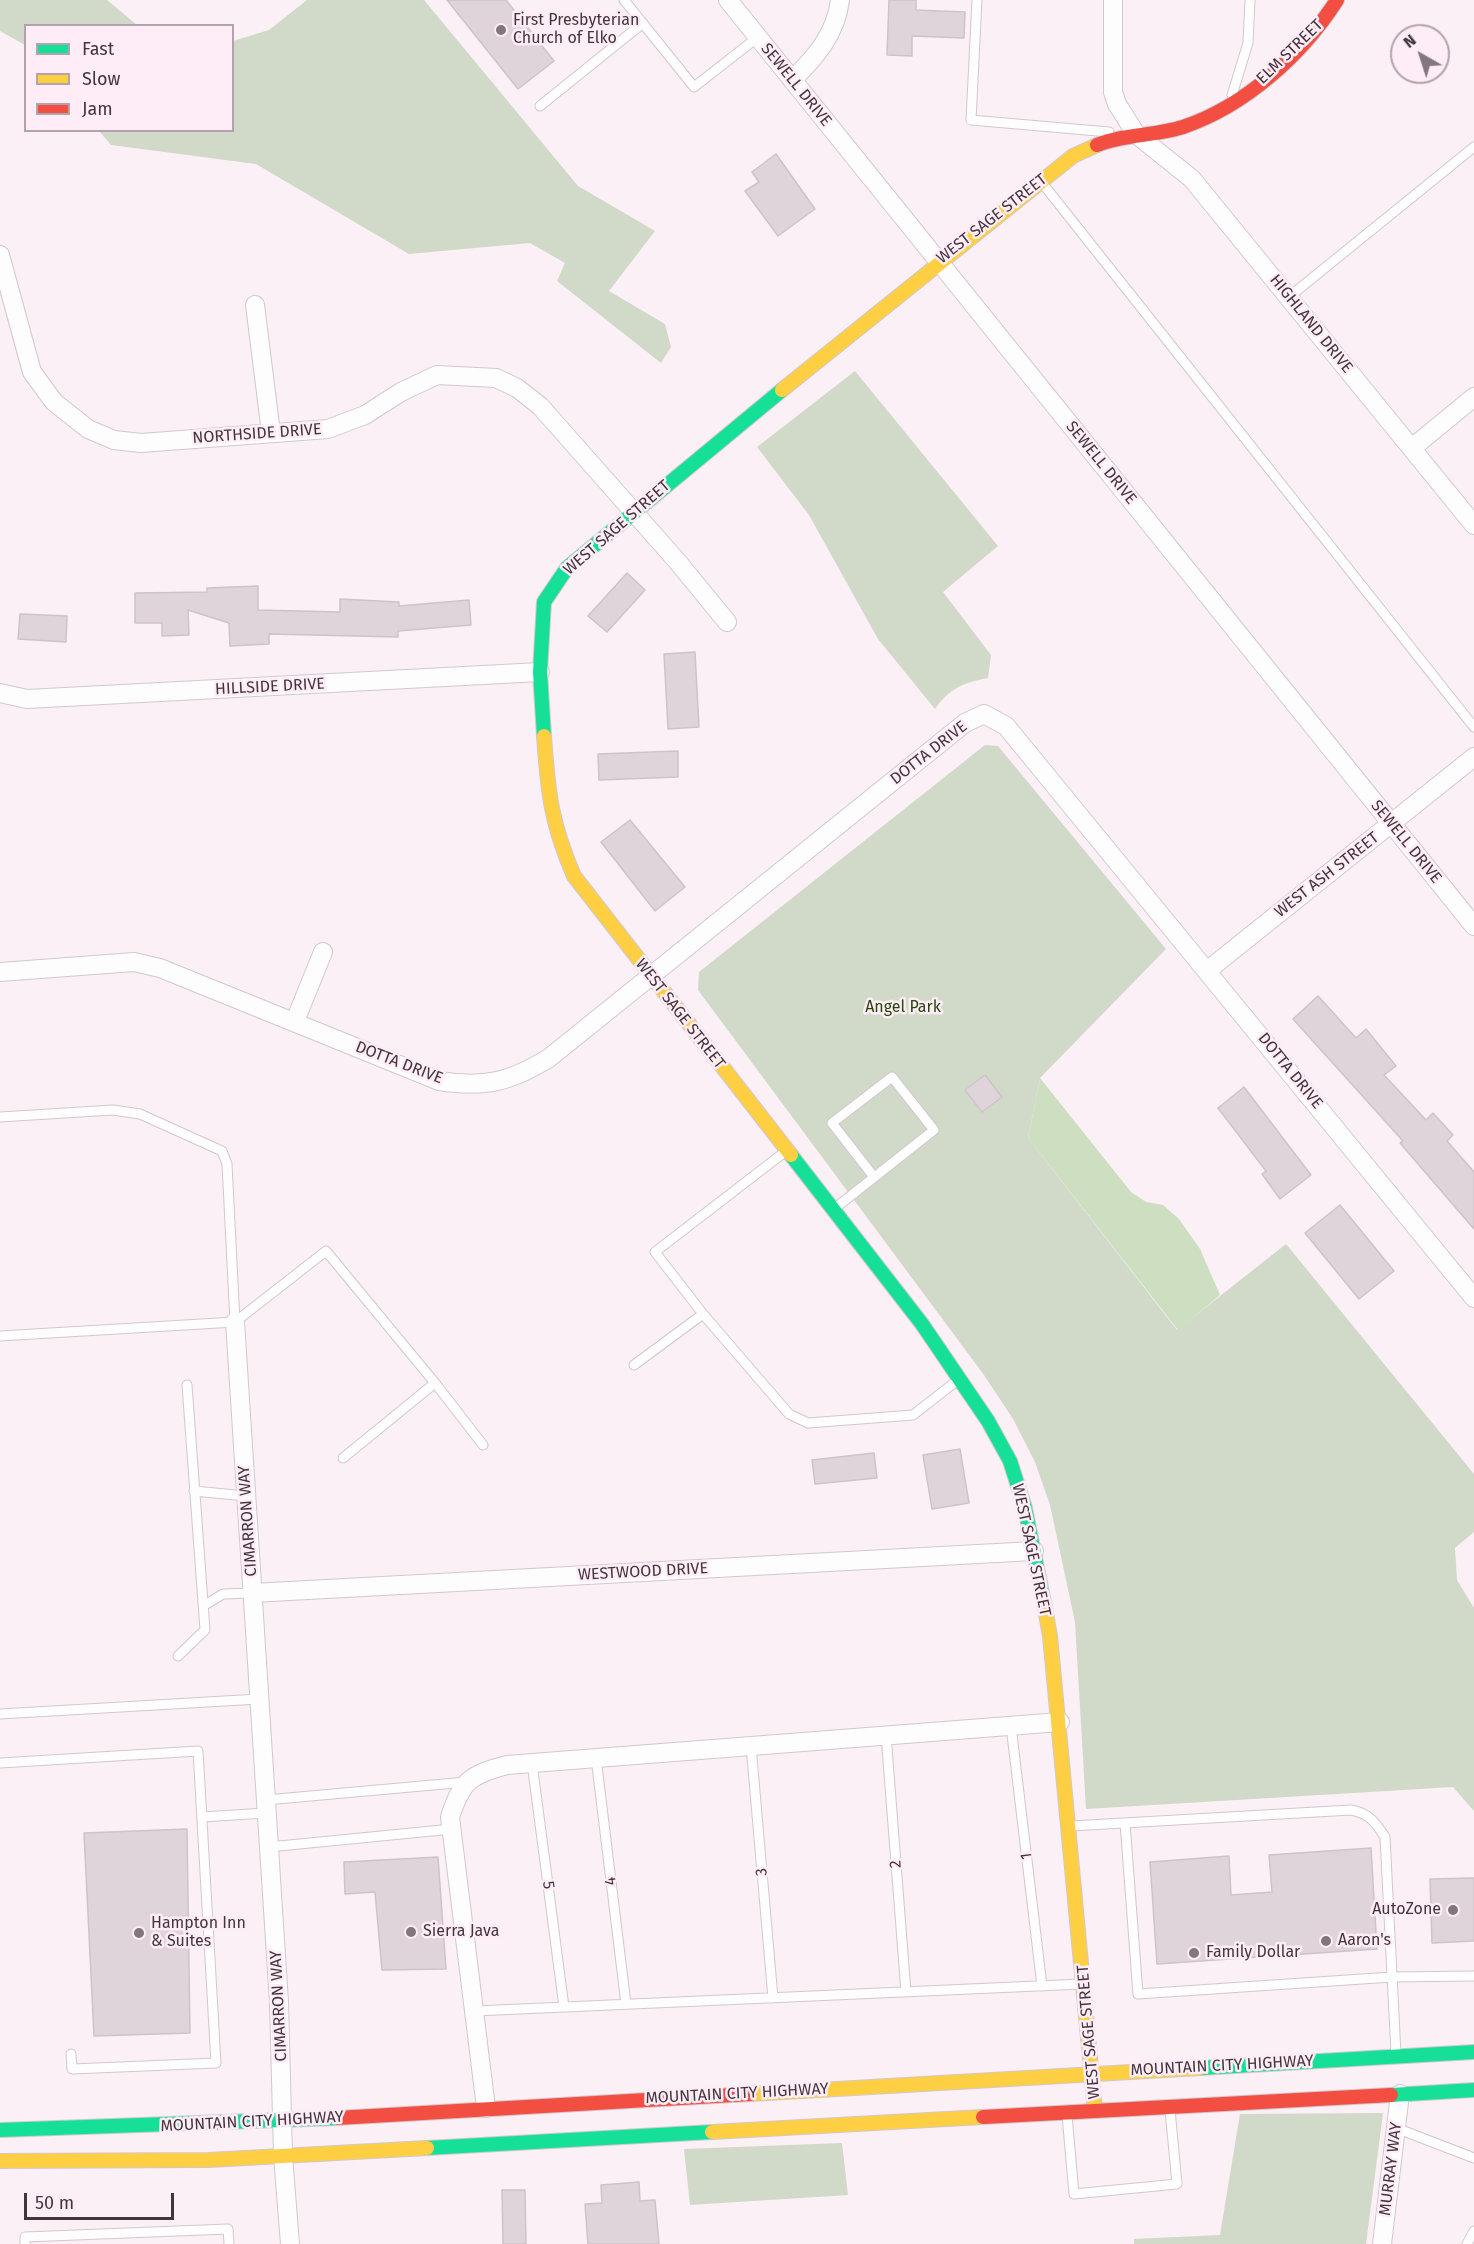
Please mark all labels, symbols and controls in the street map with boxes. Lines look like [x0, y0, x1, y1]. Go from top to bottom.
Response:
place label: First Presbyterian Church of Elko [513, 11, 639, 49]
street label: ELM STREET [1253, 16, 1327, 88]
marker: First Presbyterian Church of Elko [494, 23, 508, 37]
legend [24, 24, 234, 132]
north arrow [1390, 24, 1450, 84]
text: N [1400, 30, 1420, 52]
text: Fast [82, 38, 114, 60]
street label: SEWELL DRIVE [757, 40, 835, 130]
text: Slow [82, 68, 120, 90]
text: Jam [82, 98, 113, 120]
street label: WEST SAGE STREET [933, 170, 1051, 268]
street label: HIGHLAND DRIVE [1265, 271, 1357, 377]
street label: SEWELL DRIVE [1062, 418, 1140, 508]
street label: NORTHSIDE DRIVE [192, 420, 322, 448]
street label: WEST SAGE STREET [560, 477, 674, 579]
street label: HILLSIDE DRIVE [215, 675, 325, 699]
street label: DOTTA DRIVE [887, 717, 971, 789]
street label: SEWELL DRIVE [1367, 797, 1445, 887]
street label: WEST ASH STREET [1271, 828, 1383, 922]
street label: WEST SAGE STREET [631, 955, 729, 1073]
park label: Angel Park [865, 998, 941, 1018]
street label: DOTTA DRIVE [1254, 1029, 1326, 1113]
street label: DOTTA DRIVE [353, 1038, 445, 1088]
street label: CIMARRON WAY [235, 1465, 261, 1577]
street label: WEST SAGE STREET [1008, 1482, 1054, 1618]
street label: WESTWOOD DRIVE [577, 1559, 709, 1585]
street label: 1 [1017, 1851, 1037, 1861]
street label: 2 [886, 1859, 906, 1869]
street label: 3 [752, 1867, 772, 1877]
street label: 4 [601, 1876, 621, 1886]
street label: 5 [538, 1880, 558, 1890]
place label: AutoZone [1372, 1900, 1441, 1920]
marker: AutoZone [1446, 1903, 1460, 1917]
place label: Hampton Inn & Suites [151, 1914, 246, 1952]
place label: Sierra Java [423, 1922, 499, 1942]
marker: Sierra Java [404, 1925, 418, 1939]
marker: Hampton Inn & Suites [132, 1926, 146, 1940]
place label: Aaron's [1338, 1931, 1391, 1951]
marker: Aaron's [1319, 1934, 1333, 1948]
place label: Family Dollar [1206, 1943, 1300, 1963]
marker: Family Dollar [1187, 1946, 1201, 1960]
street label: CIMARRON WAY [267, 1950, 291, 2062]
street label: WEST SAGE STREET [1074, 1964, 1104, 2100]
street label: MOUNTAIN CITY HIGHWAY [1130, 2052, 1314, 2080]
street label: MOUNTAIN CITY HIGHWAY [645, 2080, 829, 2108]
street label: MOUNTAIN CITY HIGHWAY [160, 2108, 344, 2136]
street label: MURRAY WAY [1376, 2121, 1406, 2217]
scale bar [27, 2181, 177, 2219]
text: 50 m [35, 2192, 74, 2214]

